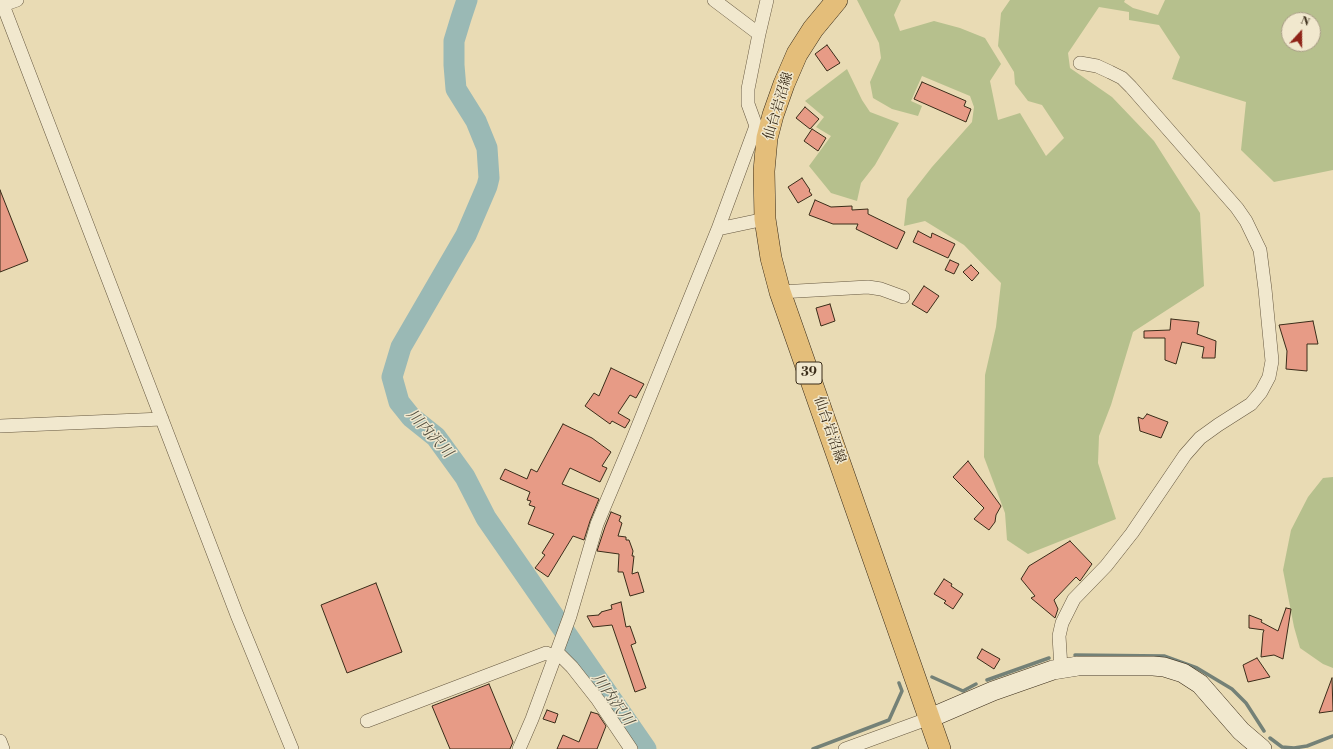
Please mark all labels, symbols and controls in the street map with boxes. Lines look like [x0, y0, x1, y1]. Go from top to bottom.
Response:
north arrow [1281, 12, 1321, 52]
text: N [1298, 14, 1312, 30]
street label: 仙台岩沼線 [761, 70, 797, 142]
road number: 39 [796, 362, 822, 384]
street label: 仙台岩沼線 [810, 394, 848, 466]
water label: 川内沢川 [402, 406, 456, 462]
water label: 川内沢川 [587, 670, 637, 730]

